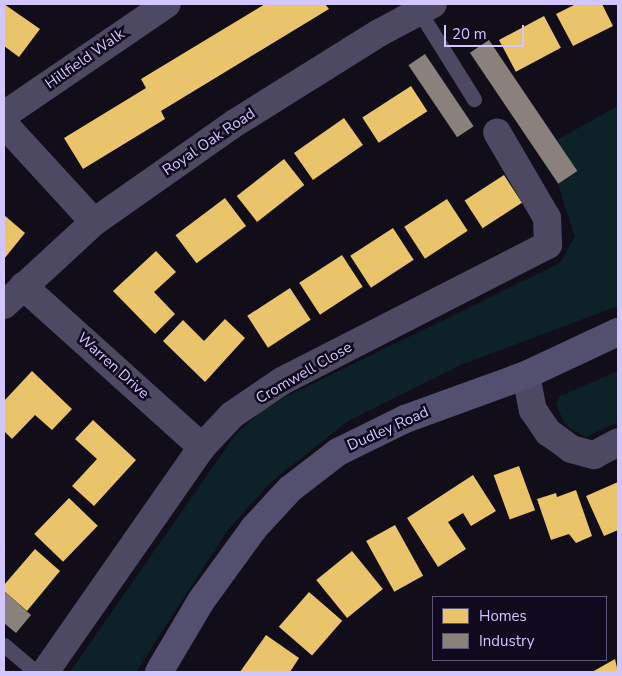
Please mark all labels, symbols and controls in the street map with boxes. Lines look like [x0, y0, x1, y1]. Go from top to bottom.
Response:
scale bar [447, 15, 527, 47]
text: 20 m [452, 24, 487, 44]
street label: Hillfield Walk [42, 25, 128, 93]
street label: Royal Oak Road [159, 104, 259, 180]
street label: Warren Drive [73, 329, 153, 403]
street label: Cromwell Close [253, 338, 355, 408]
street label: Dudley Road [345, 403, 431, 455]
legend [432, 596, 607, 661]
text: Homes [479, 606, 527, 626]
text: Industry [479, 631, 534, 651]

